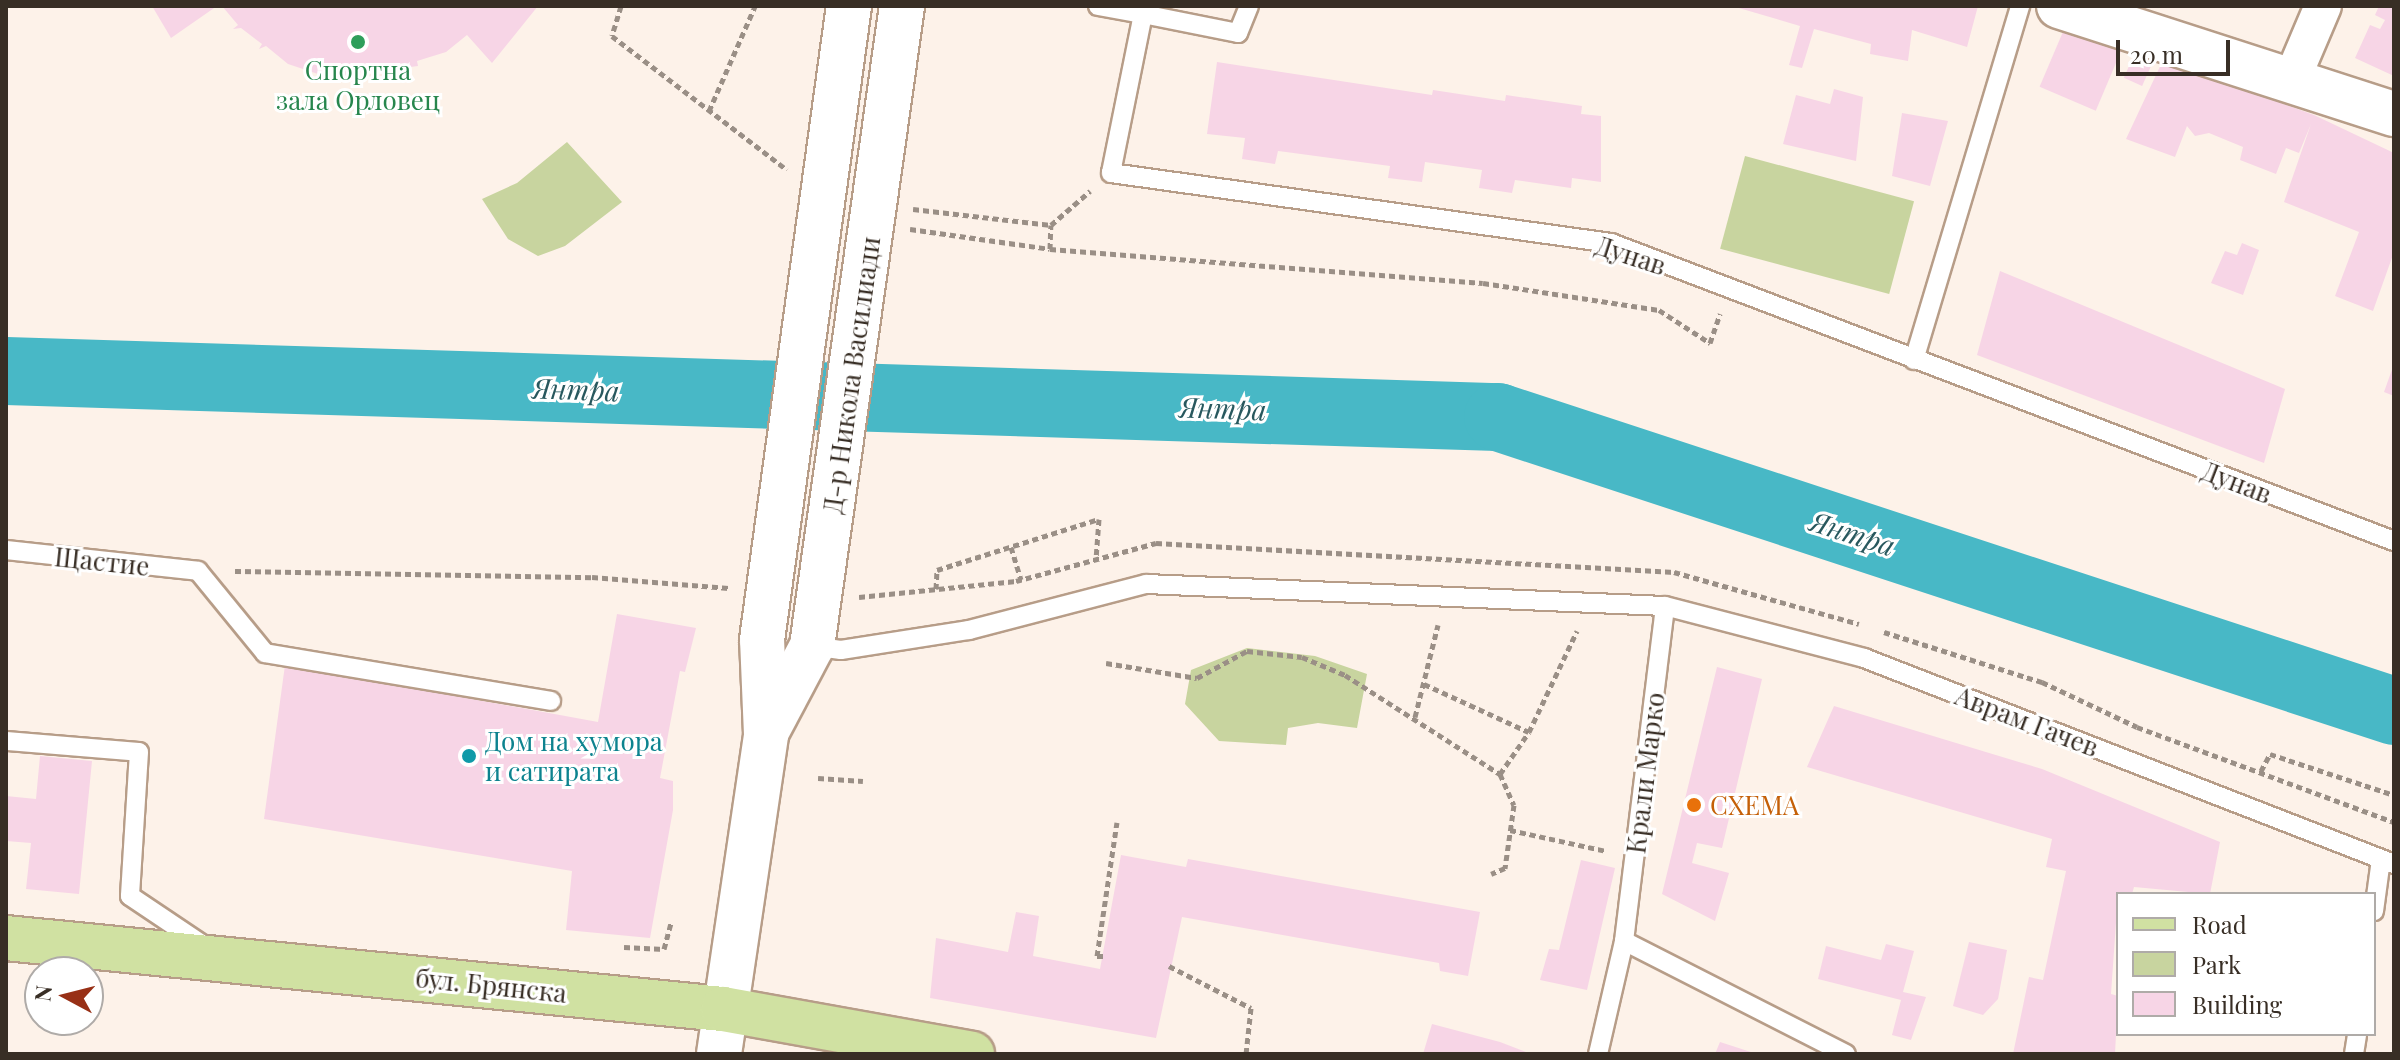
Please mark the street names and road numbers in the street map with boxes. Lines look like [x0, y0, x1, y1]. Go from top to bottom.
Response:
street label: Дунав [1592, 229, 1670, 281]
street label: Д-р Никола Василиади [816, 235, 886, 515]
street label: Дунав [2198, 455, 2276, 509]
street label: Щастие [53, 541, 151, 581]
street label: Аврам Гачев [1951, 679, 2103, 763]
street label: Крали Марко [1620, 691, 1670, 855]
street label: бул. Брянска [414, 962, 568, 1008]

